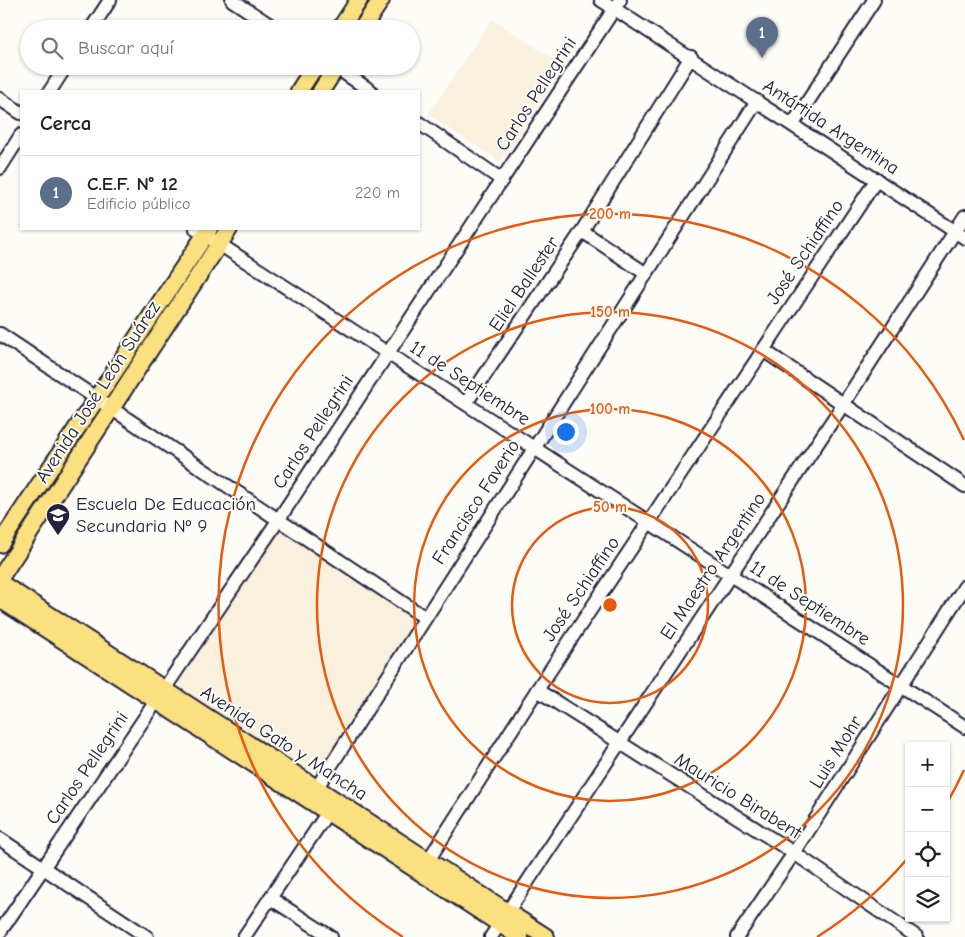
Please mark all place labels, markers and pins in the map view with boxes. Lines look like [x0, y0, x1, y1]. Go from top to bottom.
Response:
pin: 1 [746, 17, 778, 58]
place label: Escuela De Educación Secundaria Nº 9 [76, 493, 256, 537]
school or university icon: Escuela De Educación Secundaria Nº 9 [45, 502, 71, 536]
centre of rings [601, 596, 619, 614]

